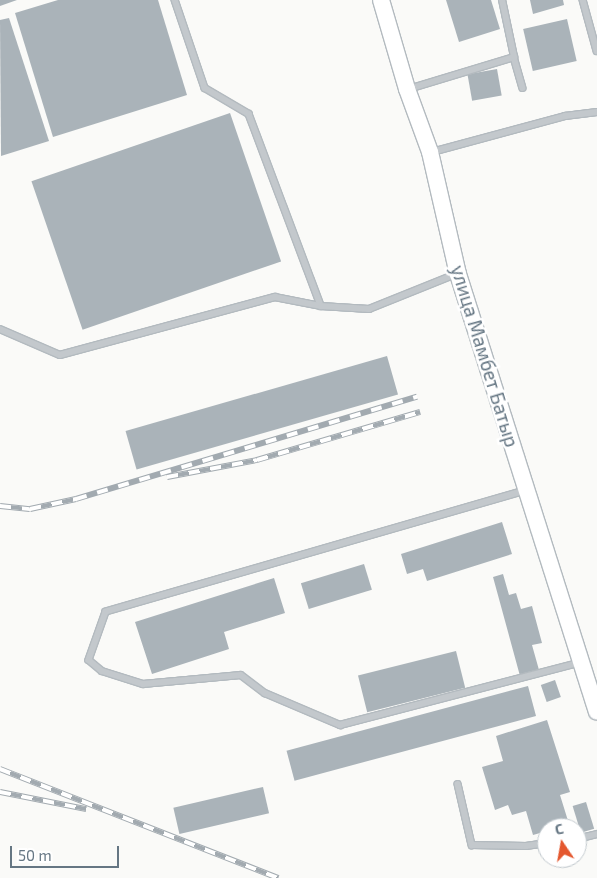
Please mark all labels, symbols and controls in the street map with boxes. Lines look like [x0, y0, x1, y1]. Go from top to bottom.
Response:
street label: улица Мамбет Батыр [446, 262, 524, 450]
north arrow [537, 818, 587, 868]
text: С [553, 820, 565, 838]
scale bar [12, 836, 121, 868]
text: 50 m [18, 846, 52, 864]

